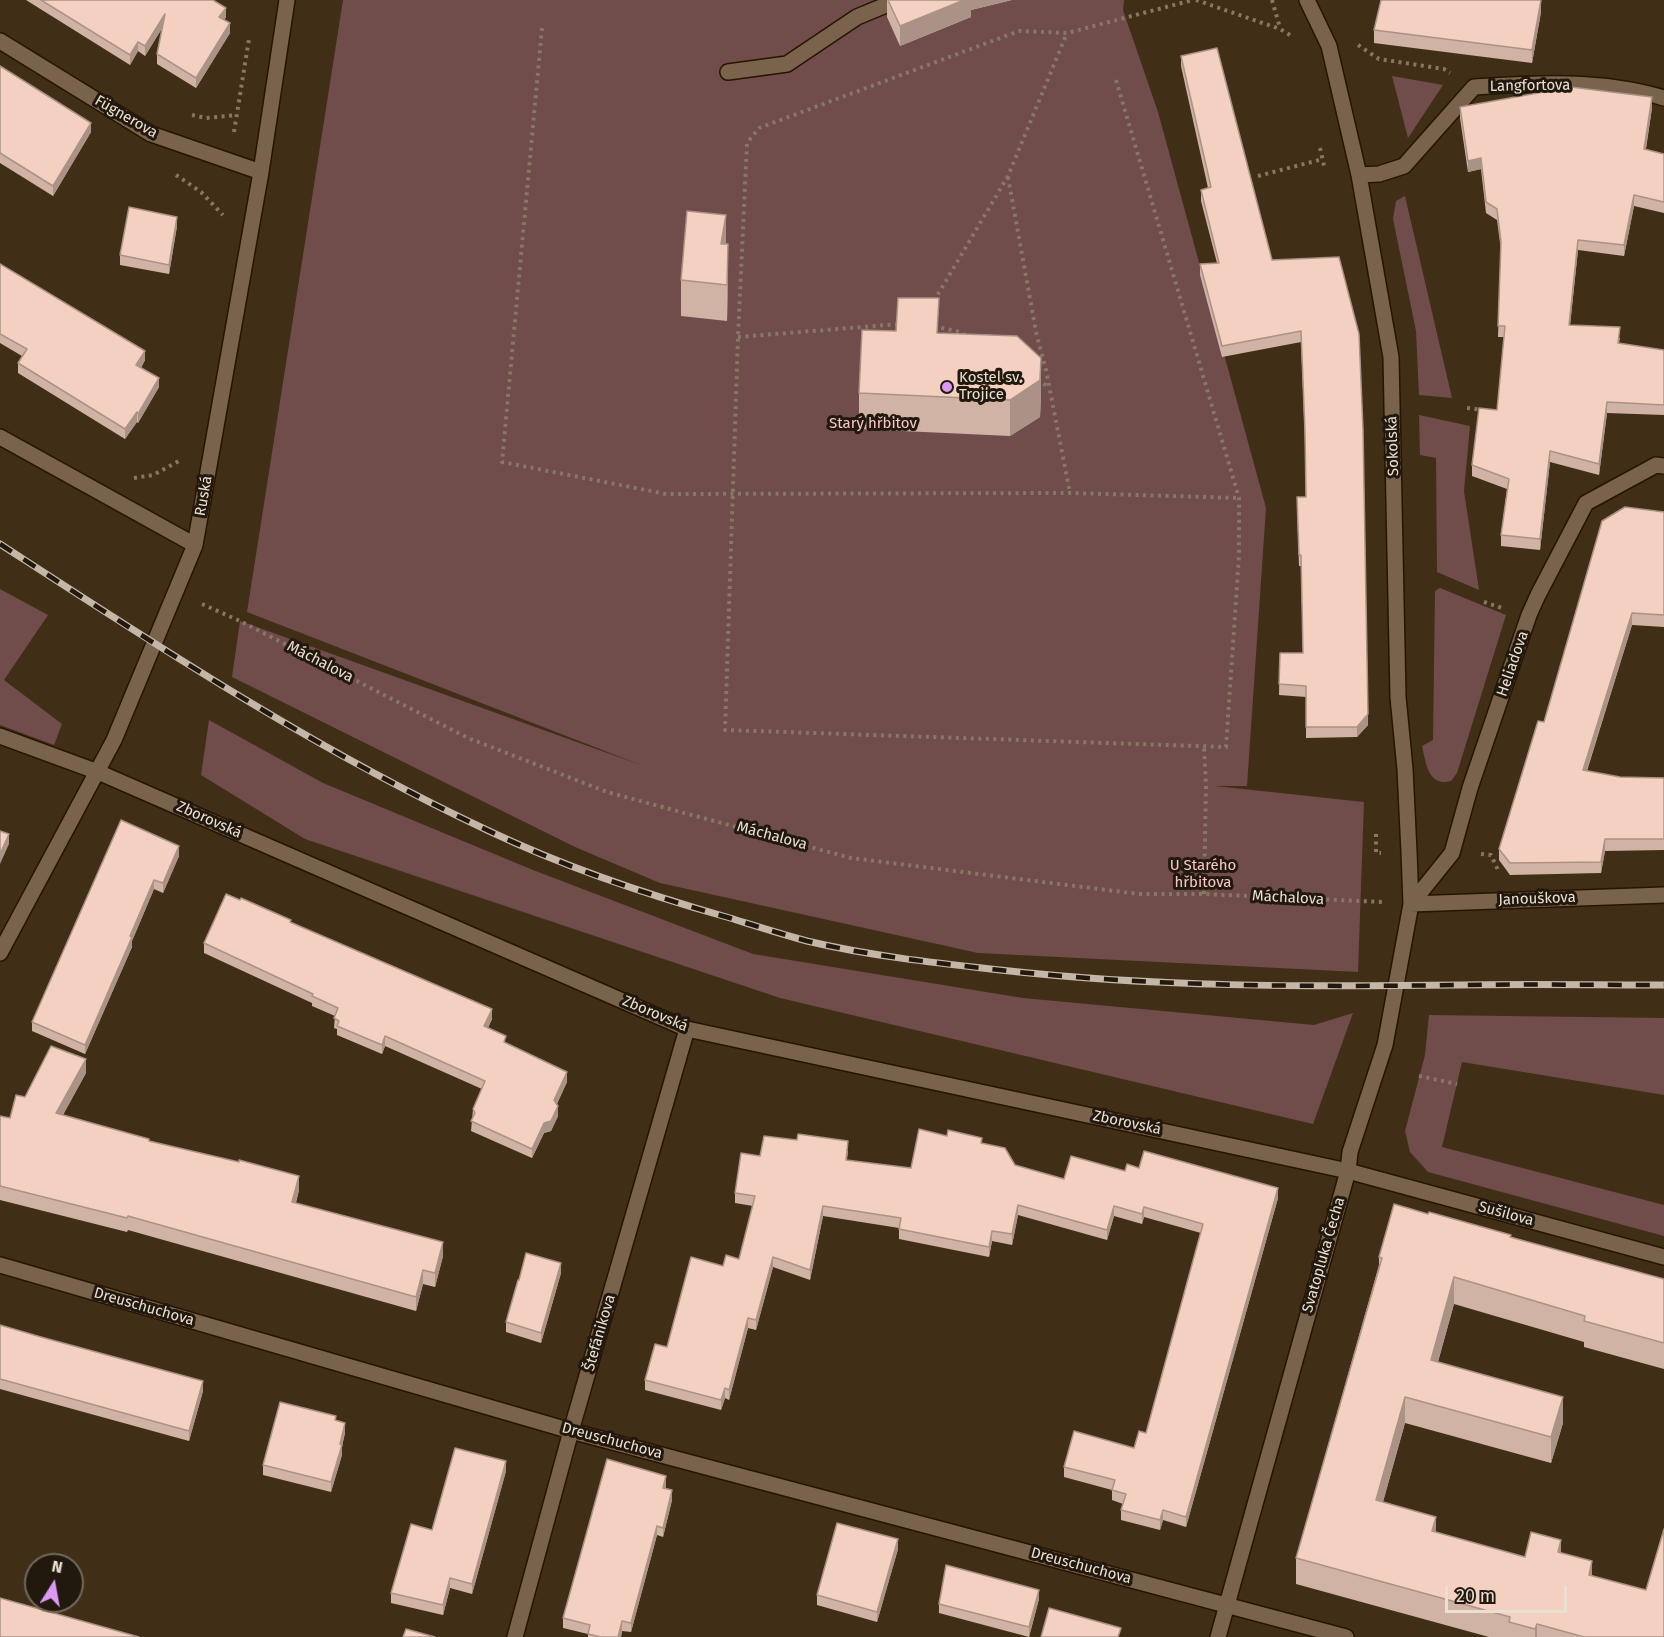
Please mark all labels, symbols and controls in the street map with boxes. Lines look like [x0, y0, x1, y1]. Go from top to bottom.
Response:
street label: Langfortova [1490, 76, 1570, 96]
street label: Fügnerova [91, 92, 161, 142]
place label: Kostel sv. Trojice [959, 369, 1022, 404]
marker: Kostel sv. Trojice [940, 380, 954, 394]
park label: Starý hřbitov [829, 415, 917, 433]
street label: Sokolská [1383, 416, 1403, 476]
street label: Ruská [192, 475, 216, 517]
street label: Heliadova [1493, 629, 1533, 699]
street label: Máchalova [284, 638, 356, 686]
street label: Zborovská [174, 798, 244, 842]
street label: Máchalova [735, 818, 809, 854]
park label: U Starého hřbitova [1170, 857, 1236, 892]
street label: Máchalova [1252, 887, 1324, 909]
street label: Janouškova [1498, 889, 1576, 909]
street label: Zborovská [620, 992, 690, 1036]
street label: Zborovská [1091, 1107, 1163, 1139]
street label: Svatopluka Čecha [1299, 1195, 1349, 1315]
street label: Sušilova [1476, 1198, 1536, 1230]
street label: Dreuschuchova [92, 1284, 196, 1330]
street label: Štefánikova [580, 1293, 620, 1373]
street label: Dreuschuchova [560, 1419, 664, 1463]
street label: Dreuschuchova [1029, 1544, 1133, 1588]
north arrow [24, 1553, 84, 1613]
text: N [50, 1556, 64, 1577]
scale bar [1448, 1574, 1570, 1612]
text: 20 m [1456, 1585, 1495, 1607]

